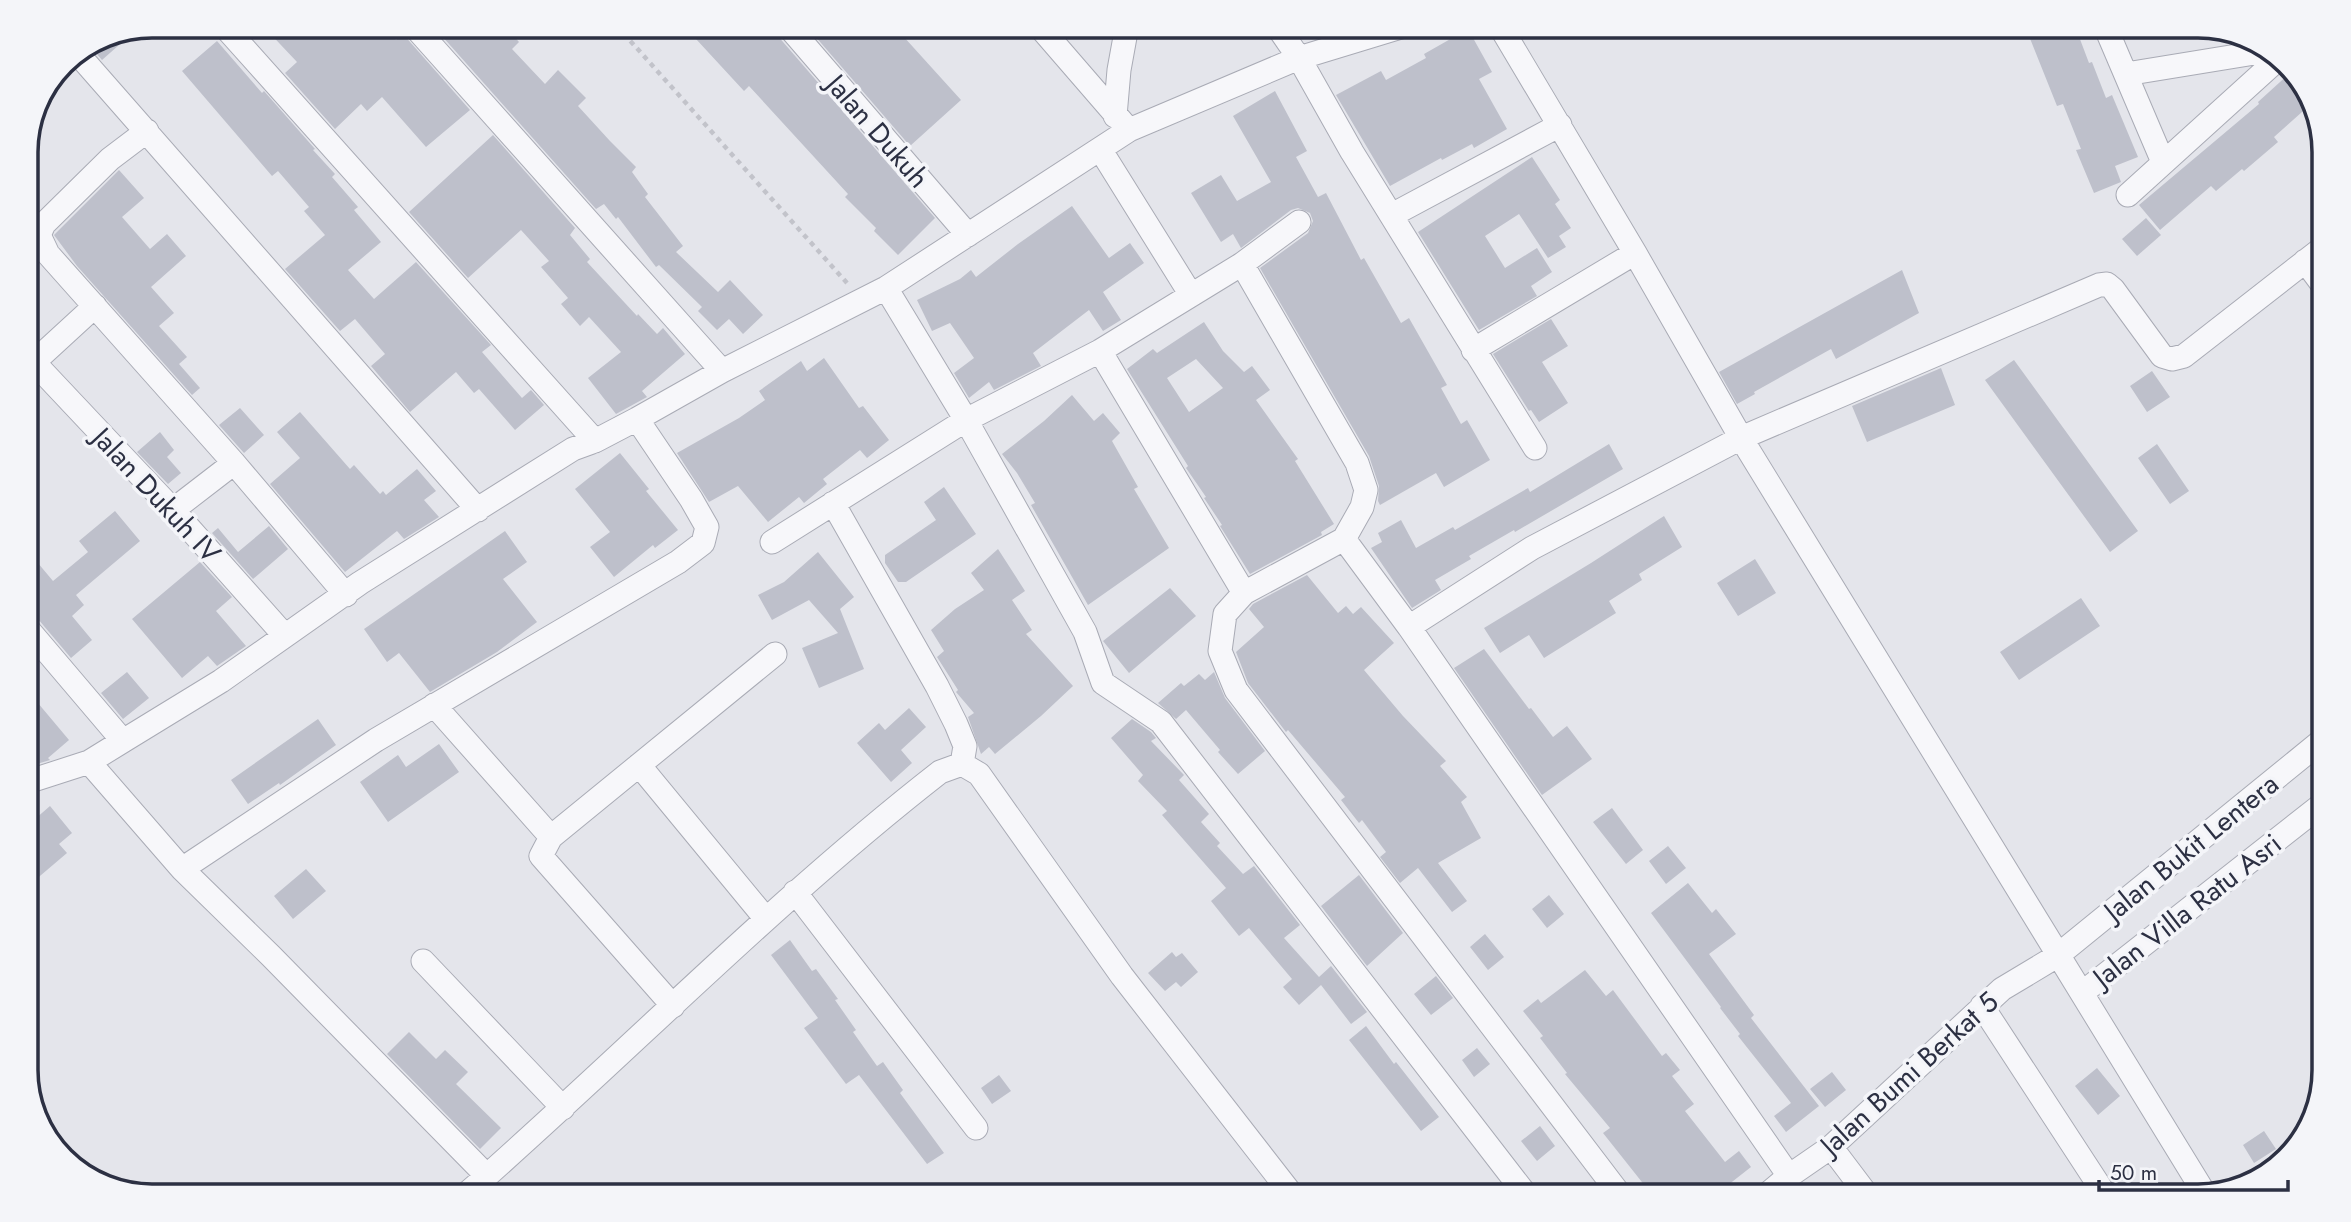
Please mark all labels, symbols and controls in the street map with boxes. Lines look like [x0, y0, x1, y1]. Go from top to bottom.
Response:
street label: Jalan Dukuh [814, 63, 938, 197]
street label: Jalan Dukuh IV [80, 415, 231, 573]
street label: Jalan Bukit Lentera [2092, 764, 2287, 933]
street label: Jalan Villa Ratu Asri [2081, 824, 2290, 1000]
street label: Jalan Bumi Berkat 5 [1808, 982, 2008, 1167]
scale bar [2099, 1148, 2288, 1192]
text: 50 m [2110, 1158, 2157, 1188]

